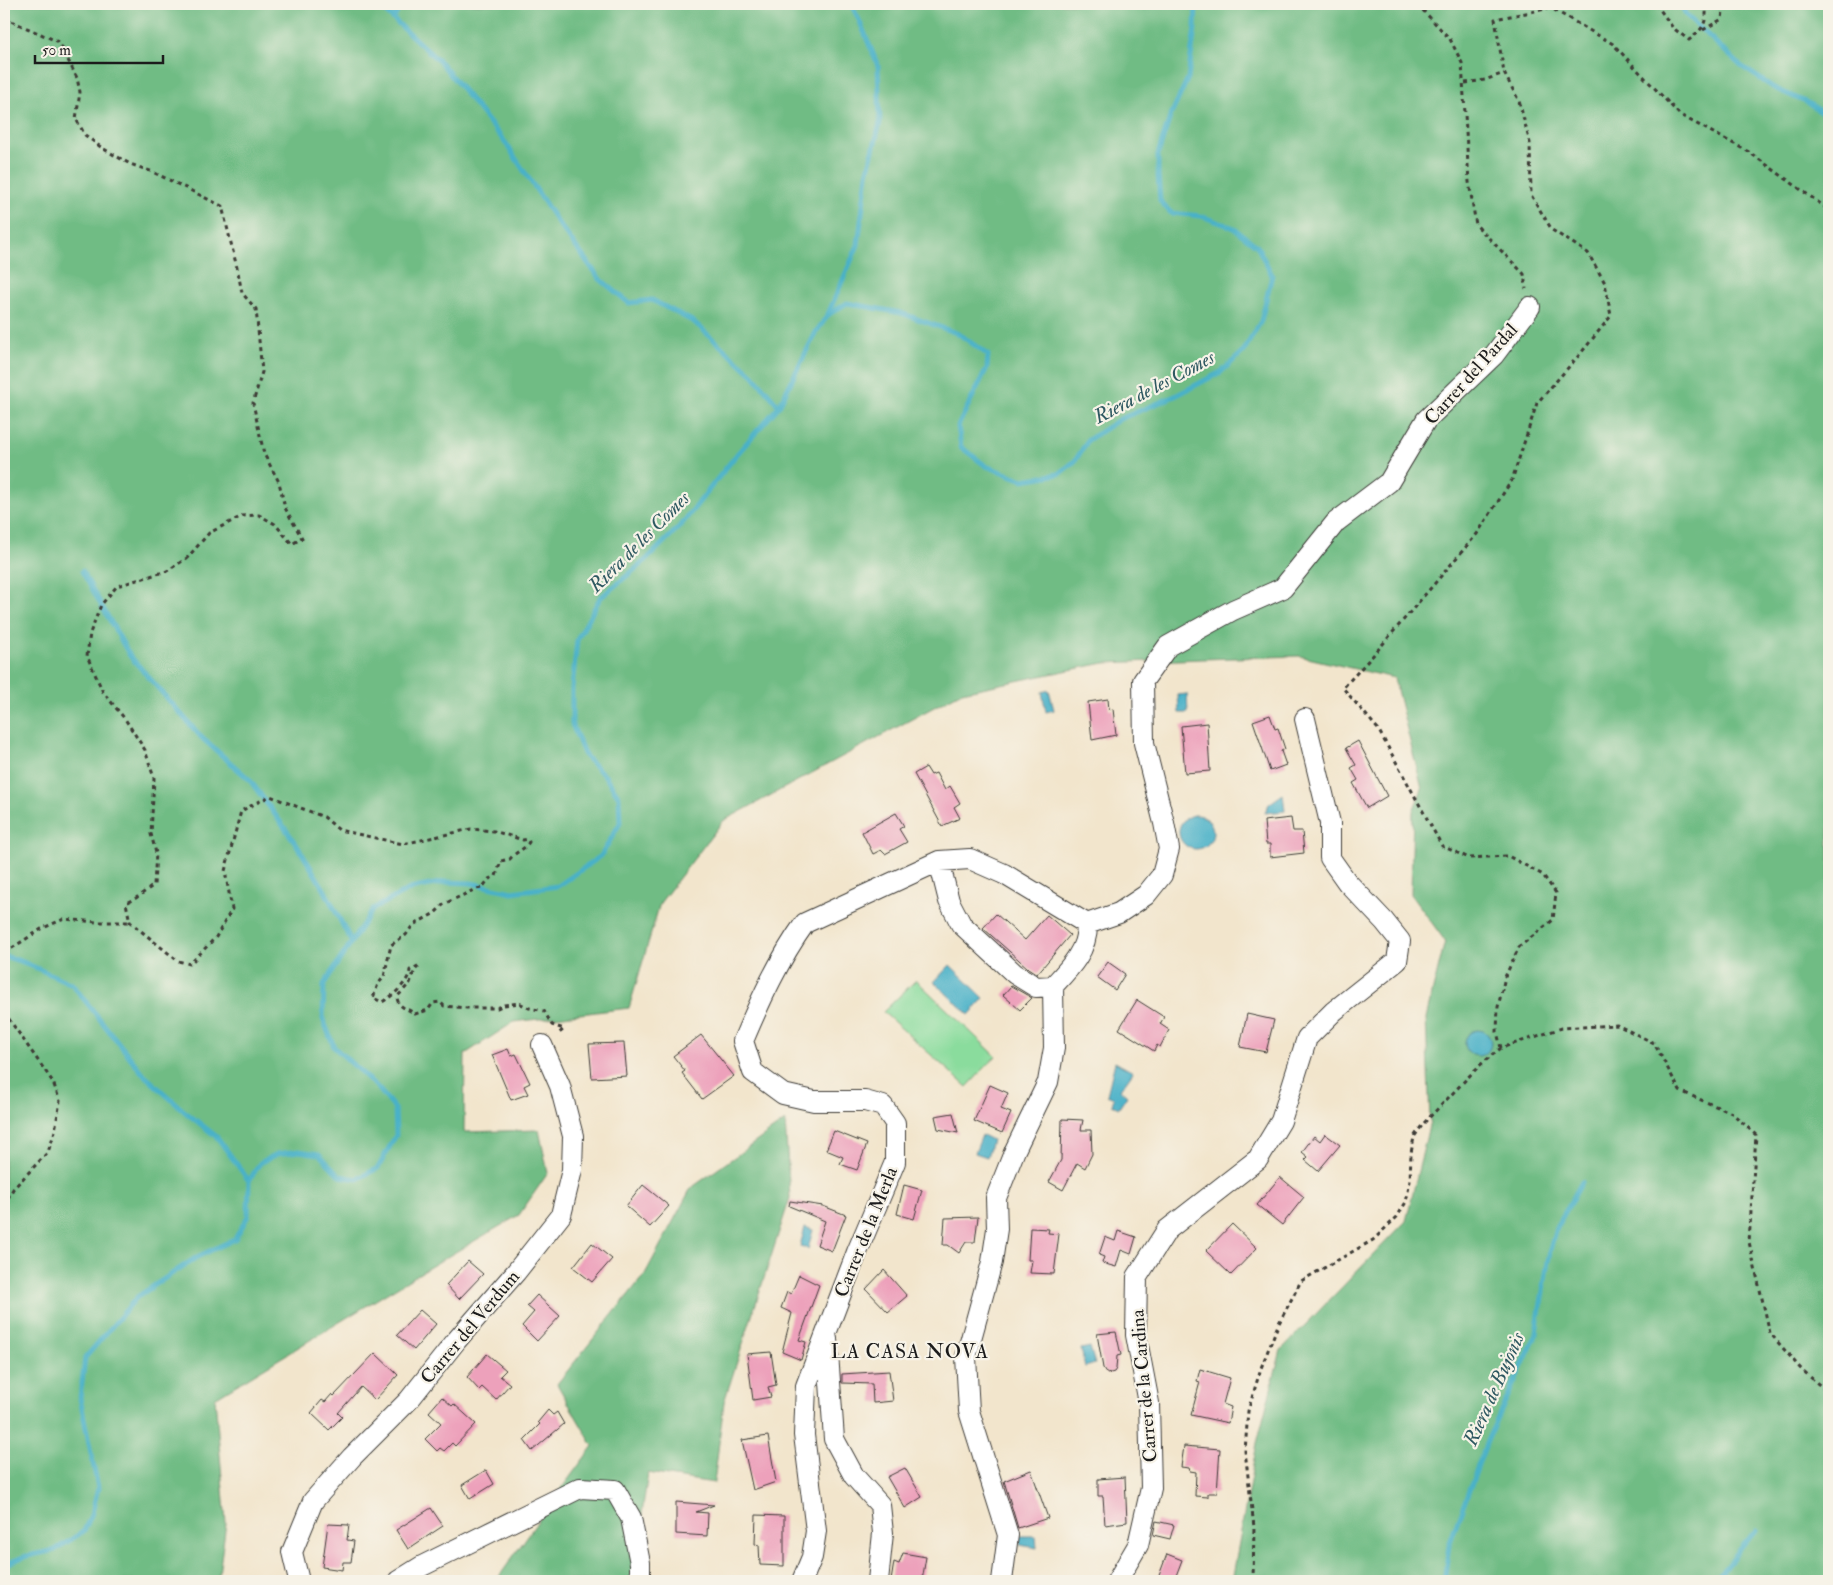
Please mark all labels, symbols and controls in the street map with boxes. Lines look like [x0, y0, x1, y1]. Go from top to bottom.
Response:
scale bar [35, 32, 162, 64]
text: 50 m [42, 41, 71, 60]
street label: Carrer del Pardal [1419, 318, 1523, 430]
water label: Riera de les Comes [1089, 345, 1219, 430]
water label: Riera de les Comes [582, 486, 695, 599]
street label: Carrer de la Merla [829, 1163, 903, 1301]
street label: Carrer del Verdum [415, 1265, 525, 1389]
street label: Carrer de la Cardina [1125, 1308, 1163, 1463]
water label: Riera de Bujonis [1458, 1328, 1530, 1450]
district label: LA CASA NOVA [831, 1339, 989, 1364]

